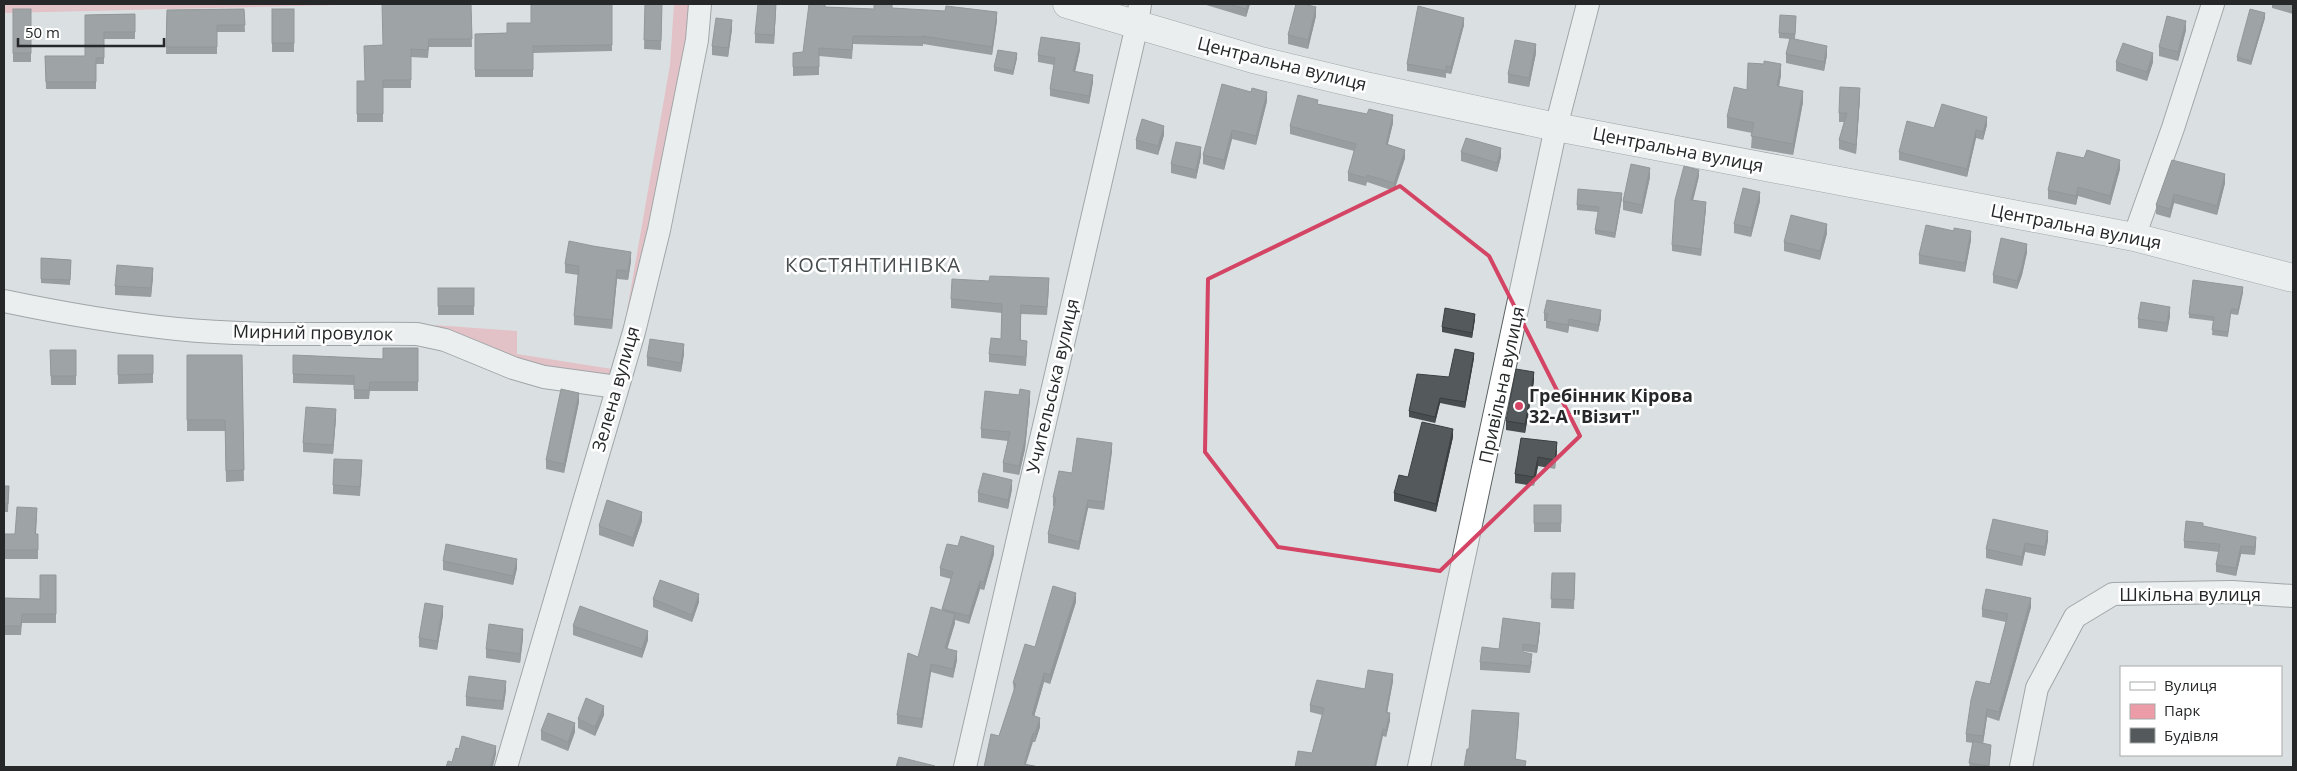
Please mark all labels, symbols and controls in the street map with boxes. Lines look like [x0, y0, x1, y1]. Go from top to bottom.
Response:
scale bar [18, 15, 164, 47]
text: 50 m [25, 22, 60, 42]
street label: Центральна вулиця [1195, 30, 1369, 96]
street label: Центральна вулиця [1591, 121, 1766, 177]
street label: Центральна вулиця [1989, 198, 2164, 254]
district label: КОСТЯНТИНІВКА [785, 251, 961, 278]
street label: Учительська вулиця [1020, 296, 1084, 475]
street label: Привільна вулиця [1473, 304, 1529, 465]
street label: Мирний провулок [233, 319, 394, 345]
street label: Зелена вулиця [586, 323, 644, 454]
place label: Гребінник Кірова 32-А "Візит" [1529, 383, 1693, 428]
marker: Гребінник Кірова 32-А "Візит" [1513, 400, 1525, 412]
street label: Шкільна вулиця [2119, 582, 2261, 606]
legend [2120, 666, 2282, 756]
text: Вулиця [2164, 675, 2217, 695]
text: Парк [2164, 700, 2200, 720]
text: Будівля [2164, 725, 2219, 745]

